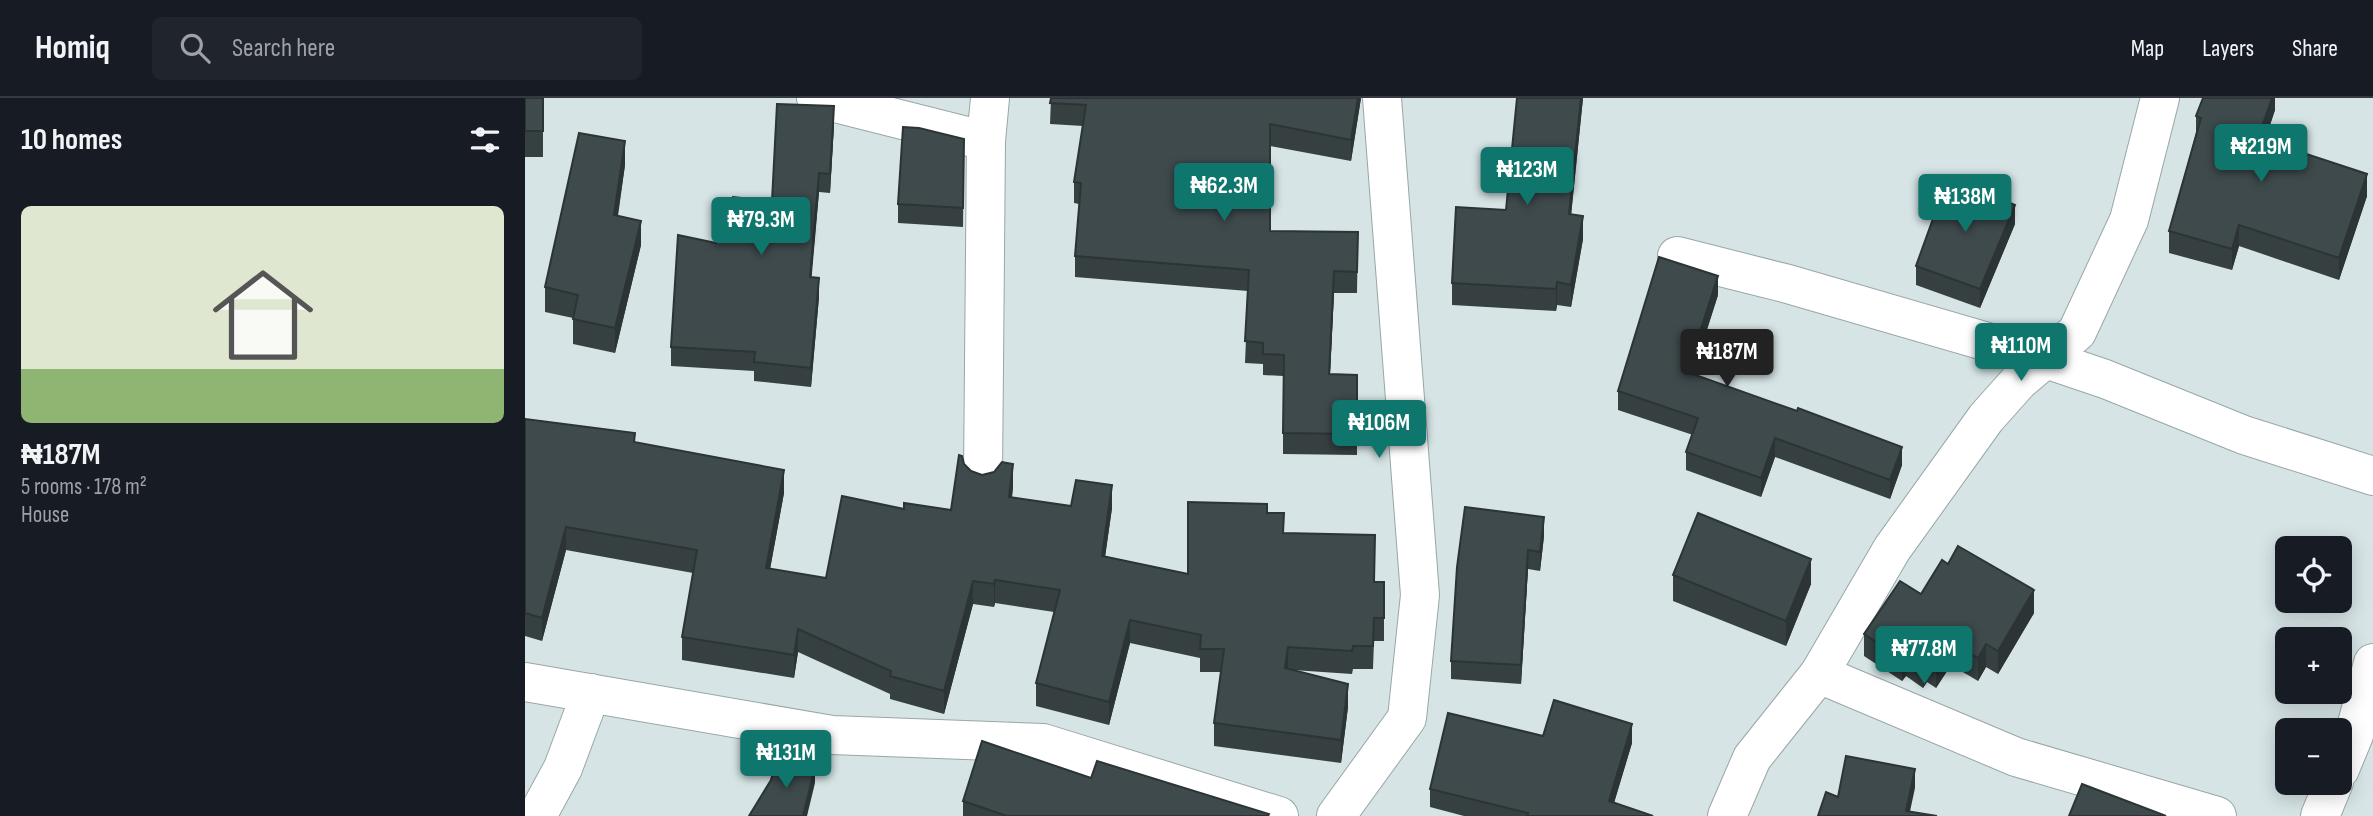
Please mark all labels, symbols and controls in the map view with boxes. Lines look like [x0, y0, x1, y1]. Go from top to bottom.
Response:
search box [152, 17, 642, 80]
text: Homiq [35, 28, 110, 68]
icon: search [176, 29, 214, 67]
text: Search here [232, 33, 335, 64]
text: Map [2131, 34, 2164, 63]
text: Layers [2202, 34, 2254, 63]
text: Share [2292, 34, 2338, 63]
icon: filters [466, 121, 504, 159]
text: 10 homes [21, 122, 122, 158]
pin: ₦219M [2212, 125, 2310, 184]
text: ₦219M [2230, 133, 2292, 161]
pin: ₦123M [1478, 148, 1576, 207]
text: ₦123M [1497, 156, 1557, 184]
pin: ₦62.3M [1167, 164, 1281, 223]
text: ₦62.3M [1190, 172, 1258, 200]
pin: ₦138M [1916, 174, 2014, 234]
text: ₦138M [1934, 183, 1996, 211]
pin: ₦79.3M [704, 198, 818, 257]
text: ₦79.3M [727, 206, 795, 234]
icon: home [200, 252, 326, 378]
pin: ₦110M [1972, 324, 2070, 383]
pin: ₦187M [1678, 330, 1776, 389]
text: ₦110M [1991, 332, 2051, 360]
text: ₦187M [1697, 338, 1758, 366]
pin: ₦106M [1330, 400, 1428, 460]
text: ₦106M [1348, 409, 1410, 437]
text: ₦187M [21, 437, 101, 473]
text: 5 rooms · 178 m² [21, 473, 147, 501]
text: House [21, 501, 69, 529]
map controls [2275, 536, 2352, 795]
button: locate [2275, 536, 2352, 613]
pin: ₦77.8M [1867, 626, 1981, 686]
button: + [2275, 627, 2352, 704]
text: ₦77.8M [1891, 635, 1957, 663]
button: − [2275, 718, 2352, 795]
pin: ₦131M [737, 730, 835, 790]
text: ₦131M [756, 739, 816, 767]

